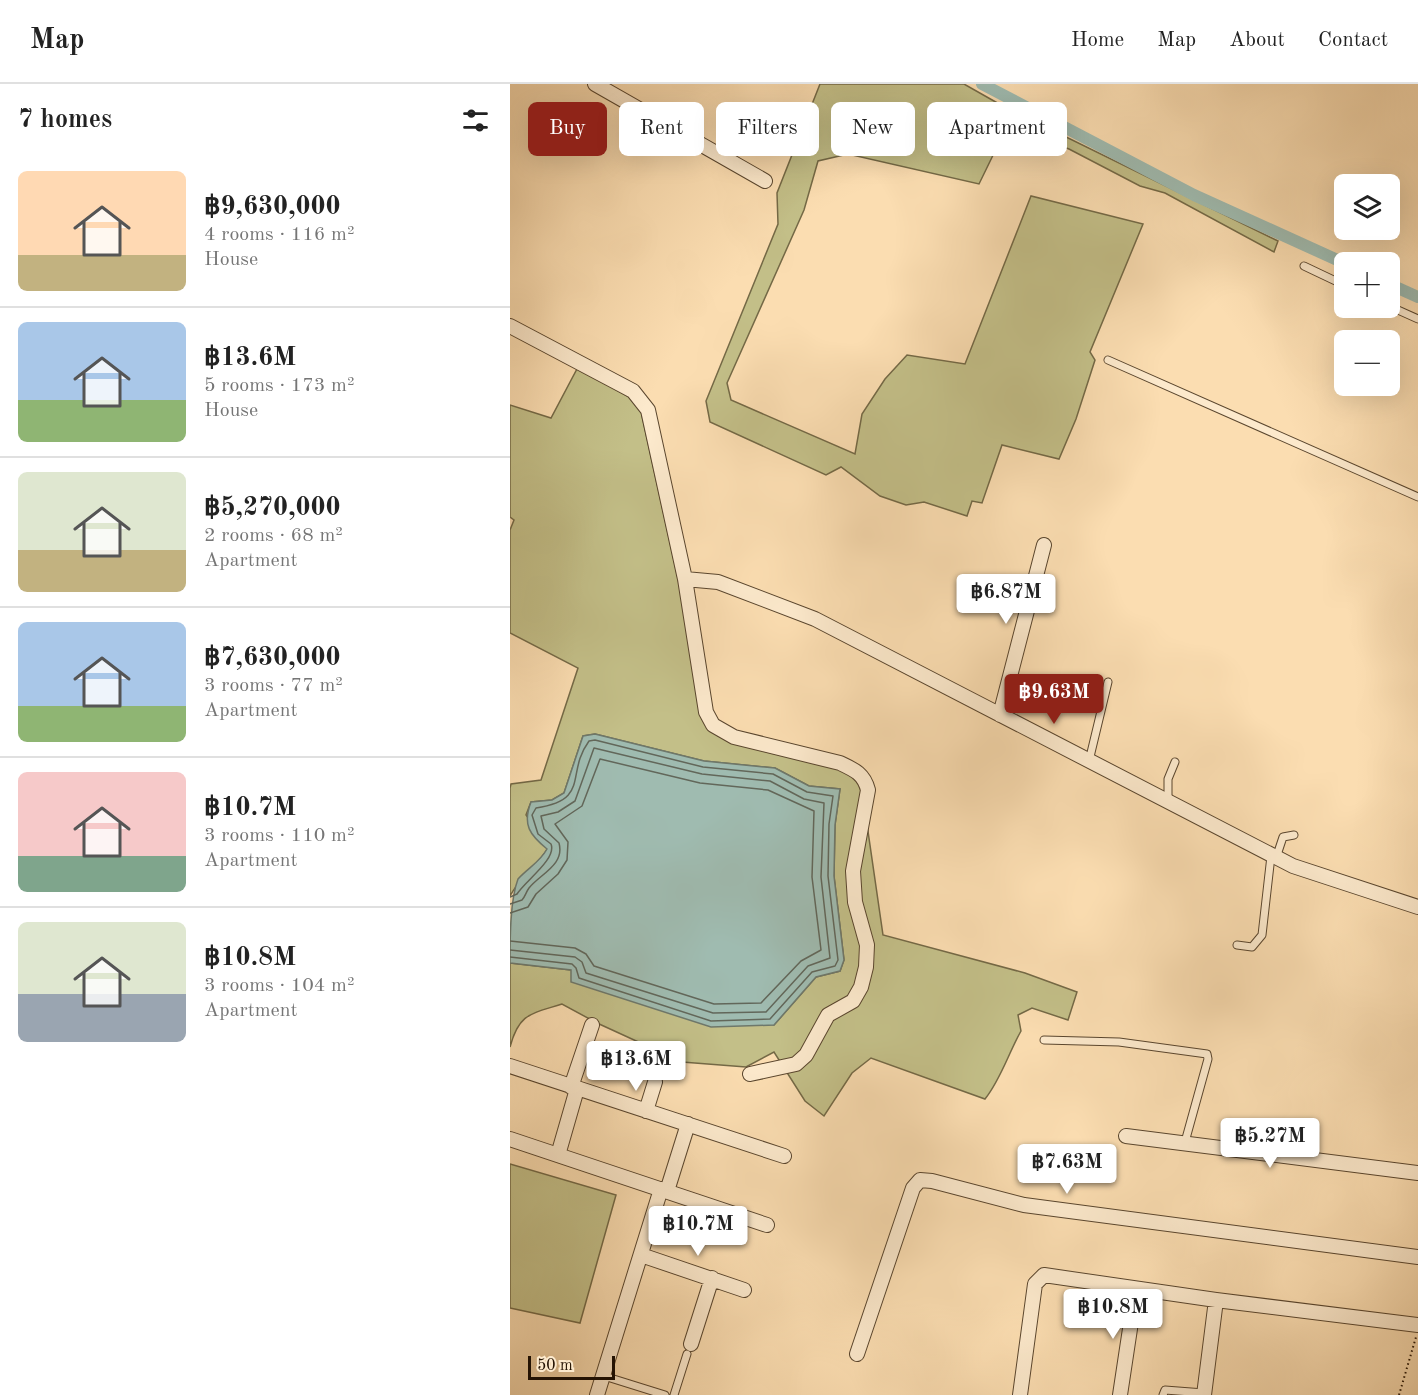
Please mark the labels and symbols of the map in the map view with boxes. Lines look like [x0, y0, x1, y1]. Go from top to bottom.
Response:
pin: ฿6.87M [957, 574, 1055, 625]
pin: ฿9.63M [1005, 674, 1103, 725]
pin: ฿13.6M [587, 1041, 685, 1092]
pin: ฿5.27M [1221, 1118, 1319, 1169]
pin: ฿7.63M [1018, 1144, 1116, 1195]
pin: ฿10.7M [649, 1206, 747, 1257]
pin: ฿10.8M [1064, 1289, 1162, 1340]
scale bar [528, 1353, 615, 1380]

